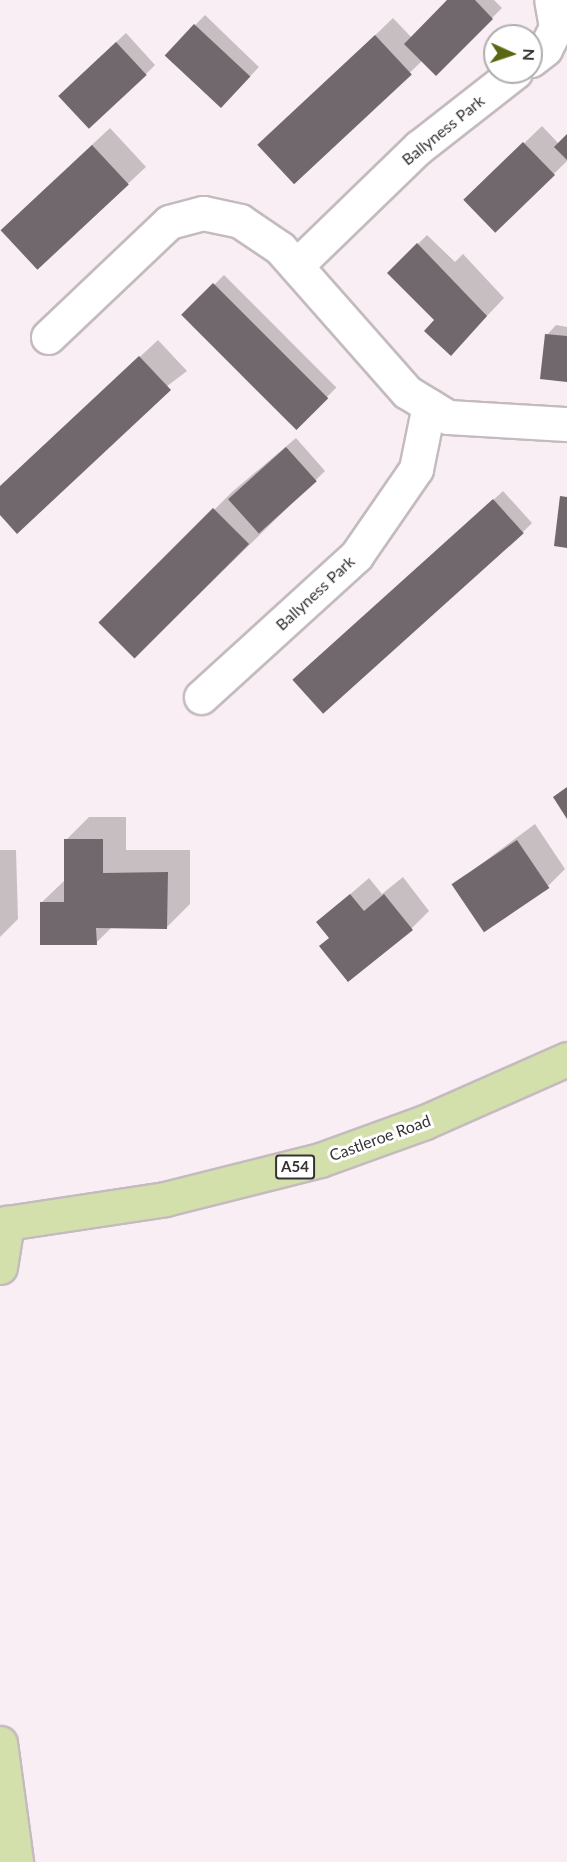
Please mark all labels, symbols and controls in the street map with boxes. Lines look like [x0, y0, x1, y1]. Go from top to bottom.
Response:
north arrow [483, 24, 543, 84]
text: N [520, 48, 539, 62]
street label: Ballyness Park [398, 91, 488, 169]
street label: Ballyness Park [272, 552, 358, 634]
street label: Castleroe Road [327, 1111, 433, 1165]
road number: A54 [274, 1155, 316, 1179]

